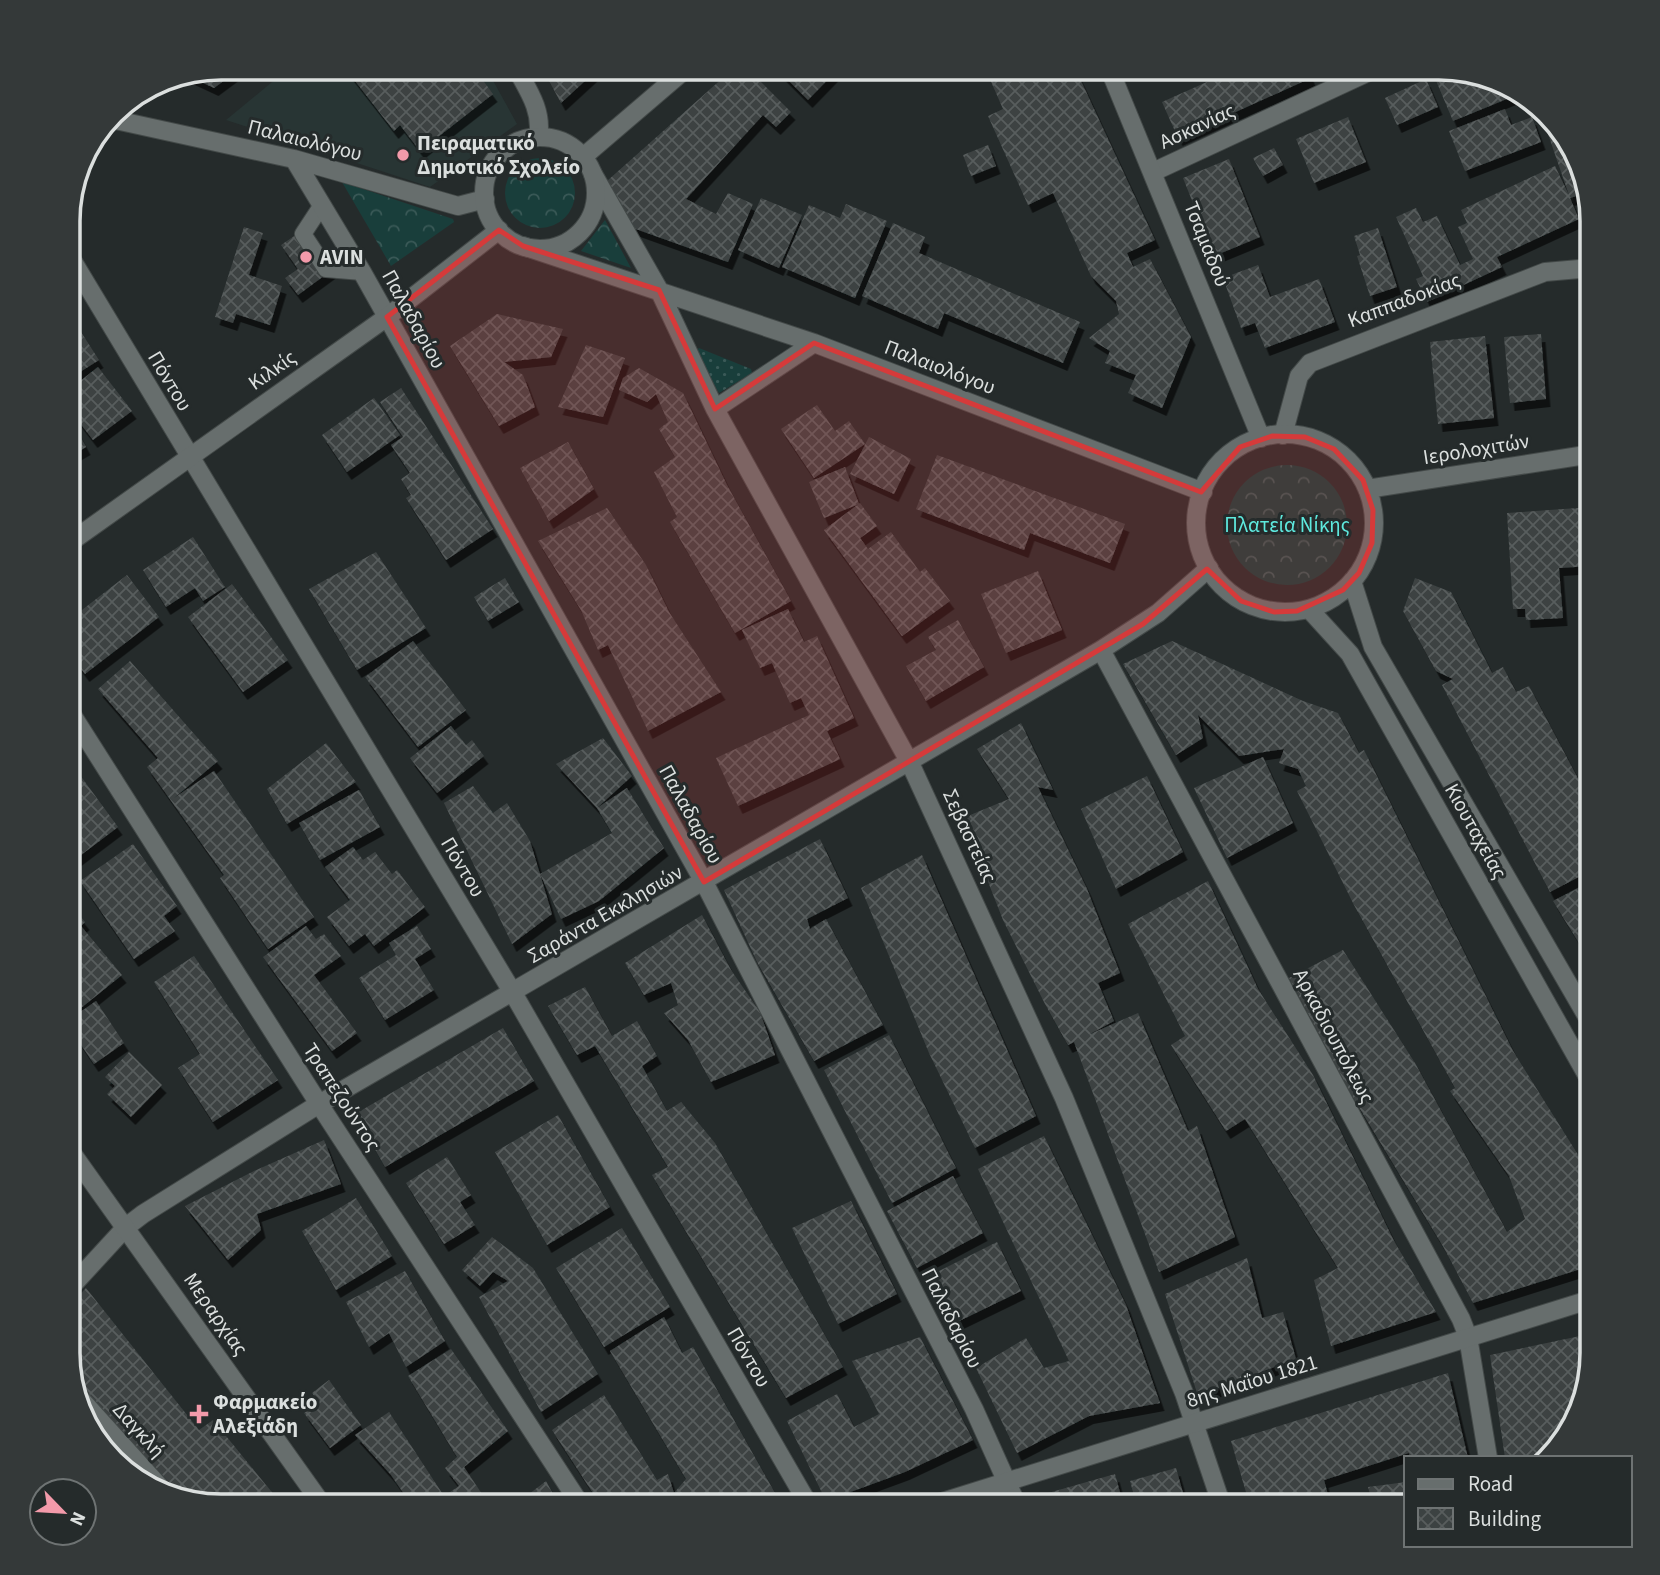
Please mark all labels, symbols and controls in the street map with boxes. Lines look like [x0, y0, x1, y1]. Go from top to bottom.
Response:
street label: Ασκανίας [1154, 95, 1240, 157]
street label: Παλαιολόγου [245, 111, 365, 169]
place label: Πειραματικό Δημοτικό Σχολείο [417, 128, 580, 182]
marker: Πειραματικό Δημοτικό Σχολείο [395, 147, 411, 163]
street label: Τσαμαδού [1176, 197, 1238, 291]
place label: AVIN [319, 242, 364, 272]
marker: AVIN [298, 249, 314, 265]
street label: Παλαδαρίου [374, 264, 454, 374]
street label: Καππαδοκίας [1343, 265, 1465, 335]
street label: Παλαιολόγου [880, 332, 1000, 402]
street label: Κιλκίς [242, 343, 302, 397]
street label: Πόντου [140, 345, 200, 417]
street label: Ιερολοχιτών [1421, 426, 1531, 472]
park label: Πλατεία Νίκης [1224, 510, 1350, 540]
street label: Παλαδαρίου [651, 759, 731, 869]
street label: Κιουταχείας [1437, 778, 1515, 884]
street label: Σεβαστείας [935, 784, 1005, 888]
street label: Πόντου [433, 831, 493, 903]
street label: Σαράντα Εκκλησιών [522, 857, 688, 971]
street label: Αρκαδιουπόλεως [1286, 963, 1382, 1109]
street label: Τραπεζούντος [296, 1037, 388, 1157]
street label: Παλαδαρίου [914, 1263, 990, 1373]
street label: Μεραρχίας [176, 1266, 256, 1362]
street label: Πόντου [720, 1321, 778, 1393]
street label: 8ης Μαΐου 1821 [1183, 1347, 1321, 1415]
place label: Φαρμακείο Αλεξιάδη [212, 1387, 317, 1441]
street label: Δαγκλή [106, 1396, 172, 1464]
marker: Φαρμακείο Αλεξιάδη [191, 1406, 207, 1422]
legend [1404, 1456, 1632, 1547]
text: Road [1468, 1469, 1513, 1499]
north arrow [28, 1477, 98, 1547]
text: Building [1468, 1504, 1542, 1534]
text: N [62, 1507, 92, 1530]

